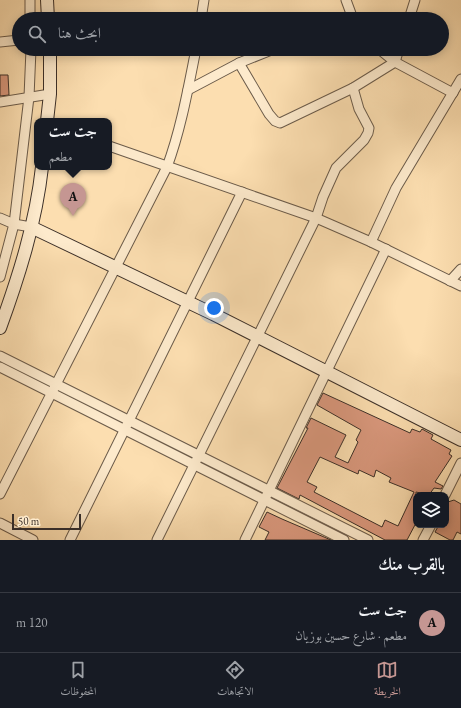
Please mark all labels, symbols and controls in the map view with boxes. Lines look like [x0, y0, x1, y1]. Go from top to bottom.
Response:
search box [12, 12, 449, 56]
icon: search [26, 23, 48, 45]
text: ابحث هنا [58, 23, 101, 42]
popup [34, 118, 112, 170]
text: جت ست [49, 121, 97, 140]
text: مطعم [49, 148, 73, 165]
pin: A [60, 183, 86, 216]
your location [204, 298, 224, 318]
map controls [413, 492, 449, 528]
button: layers [413, 492, 449, 528]
scale bar [12, 512, 81, 531]
text: 50 m [18, 514, 39, 528]
text: بالقرب منك [378, 553, 445, 575]
text: جت ست [359, 600, 407, 619]
text: 120 m [16, 614, 47, 631]
text: A [427, 614, 437, 631]
text: مطعم · شارع حسين بوزيان [295, 627, 407, 644]
tab: المحفوظات [60, 659, 96, 702]
tab: الاتجاهات [217, 659, 254, 702]
tab: الخريطة [374, 659, 401, 702]

